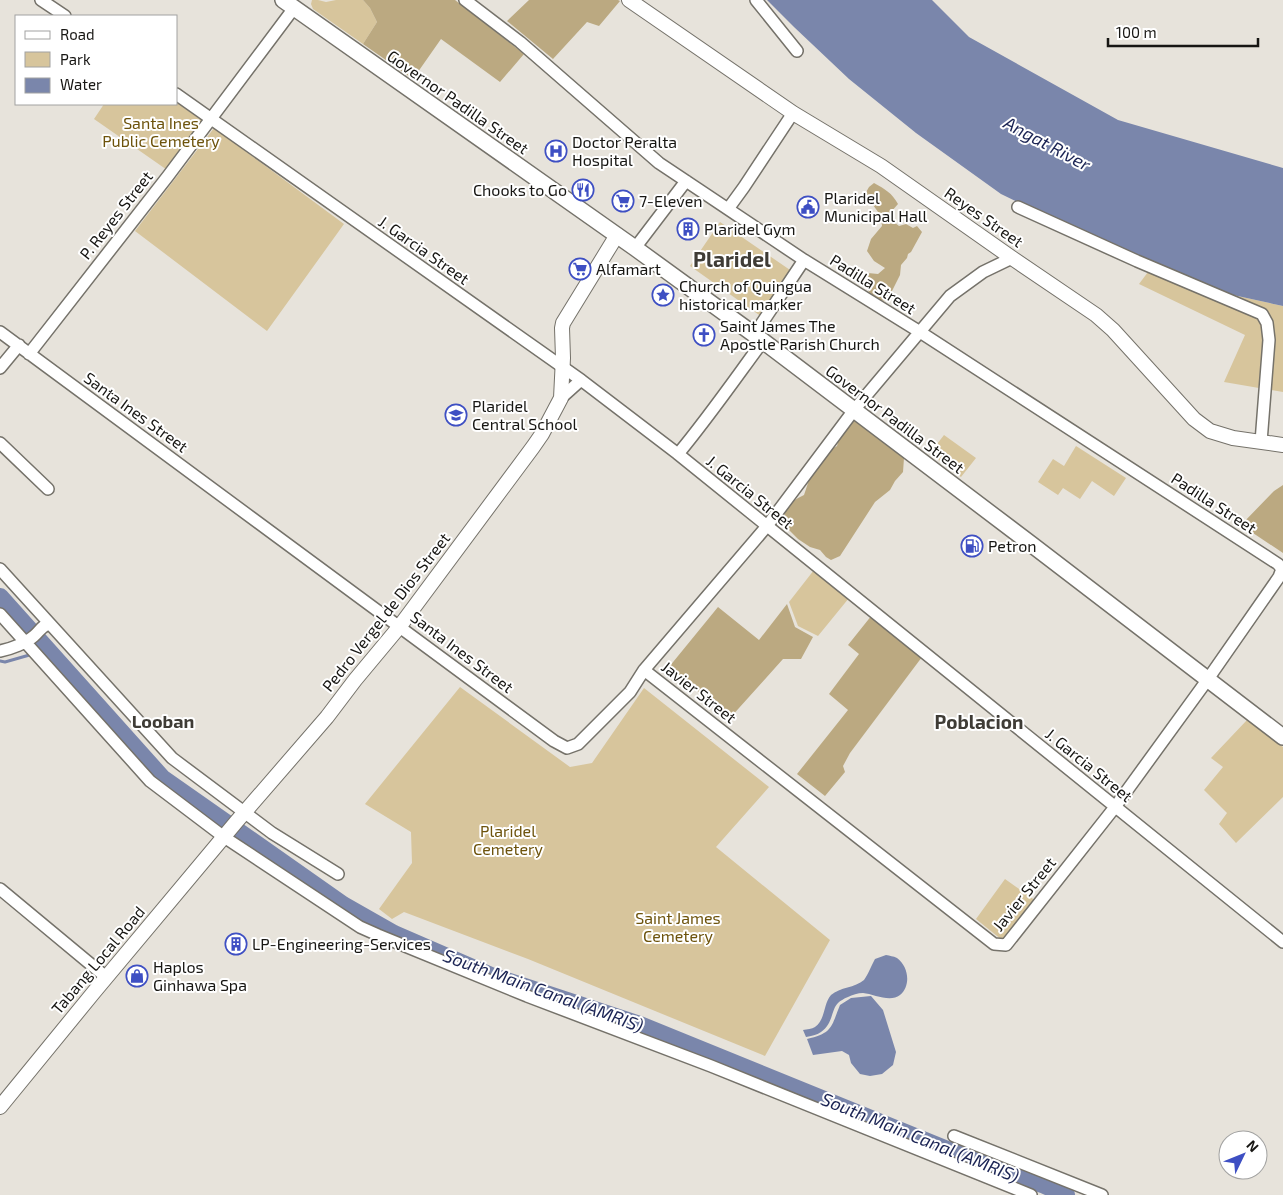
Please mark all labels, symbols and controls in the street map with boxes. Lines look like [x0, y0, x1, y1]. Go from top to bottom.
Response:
legend [15, 15, 178, 105]
scale bar [1108, 15, 1258, 47]
text: 100 m [1116, 23, 1157, 41]
text: Road [60, 25, 95, 43]
street label: Governor Padilla Street [384, 46, 533, 158]
text: Park [60, 50, 91, 68]
text: Water [60, 75, 102, 93]
water label: Angat River [1000, 111, 1095, 176]
park label: Santa Ines Public Cemetery [102, 113, 220, 150]
place label: Doctor Peralta Hospital [572, 132, 677, 169]
hospital icon: Doctor Peralta Hospital [544, 139, 568, 163]
street label: P. Reyes Street [75, 167, 156, 263]
restaurant icon: Chooks to Go [571, 178, 595, 202]
place label: Chooks to Go [473, 180, 567, 199]
street label: Reyes Street [941, 183, 1027, 251]
place label: Plaridel Municipal Hall [824, 188, 927, 225]
supermarket icon: 7-Eleven [611, 189, 635, 213]
place label: 7-Eleven [639, 191, 703, 210]
public building icon: Plaridel Municipal Hall [796, 195, 820, 219]
street label: J. Garcia Street [375, 211, 473, 288]
building icon: Plaridel Gym [676, 217, 700, 241]
place label: Plaridel Gym [704, 219, 796, 238]
district label: Plaridel [693, 246, 771, 271]
street label: Padilla Street [827, 250, 920, 317]
supermarket icon: Alfamart [568, 257, 592, 281]
place label: Alfamart [596, 259, 661, 278]
place label: Church of Quingua historical marker [679, 276, 812, 313]
place icon: Church of Quingua historical marker [651, 283, 675, 307]
place label: Saint James The Apostle Parish Church [720, 316, 880, 353]
church icon: Saint James The Apostle Parish Church [692, 323, 716, 347]
street label: Governor Padilla Street [822, 360, 968, 477]
street label: Santa Ines Street [81, 368, 192, 456]
place label: Plaridel Central School [472, 396, 577, 433]
school or university icon: Plaridel Central School [444, 403, 468, 427]
street label: J. Garcia Street [703, 451, 798, 532]
street label: Padilla Street [1168, 468, 1260, 537]
street label: Pedro Vergel de Dios Street [318, 529, 453, 695]
fuel station icon: Petron [960, 534, 984, 558]
place label: Petron [988, 536, 1037, 555]
street label: Santa Ines Street [407, 607, 517, 696]
street label: Javier Street [658, 657, 740, 727]
district label: Looban [132, 710, 194, 732]
district label: Poblacion [935, 710, 1023, 733]
street label: J. Garcia Street [1042, 724, 1137, 805]
park label: Plaridel Cemetery [473, 821, 543, 858]
street label: Javier Street [988, 853, 1059, 934]
street label: Tabang Local Road [47, 902, 148, 1017]
park label: Saint James Cemetery [635, 908, 721, 945]
building icon: LP-Engineering-Services [224, 932, 248, 956]
place label: LP-Engineering-Services [252, 934, 431, 953]
water label: South Main Canal (AMRIS) [440, 944, 647, 1037]
place label: Haplos Ginhawa Spa [153, 957, 247, 994]
shop icon: Haplos Ginhawa Spa [125, 964, 149, 988]
water label: South Main Canal (AMRIS) [818, 1087, 1023, 1187]
north arrow [1218, 1130, 1268, 1180]
text: N [1243, 1136, 1263, 1155]

